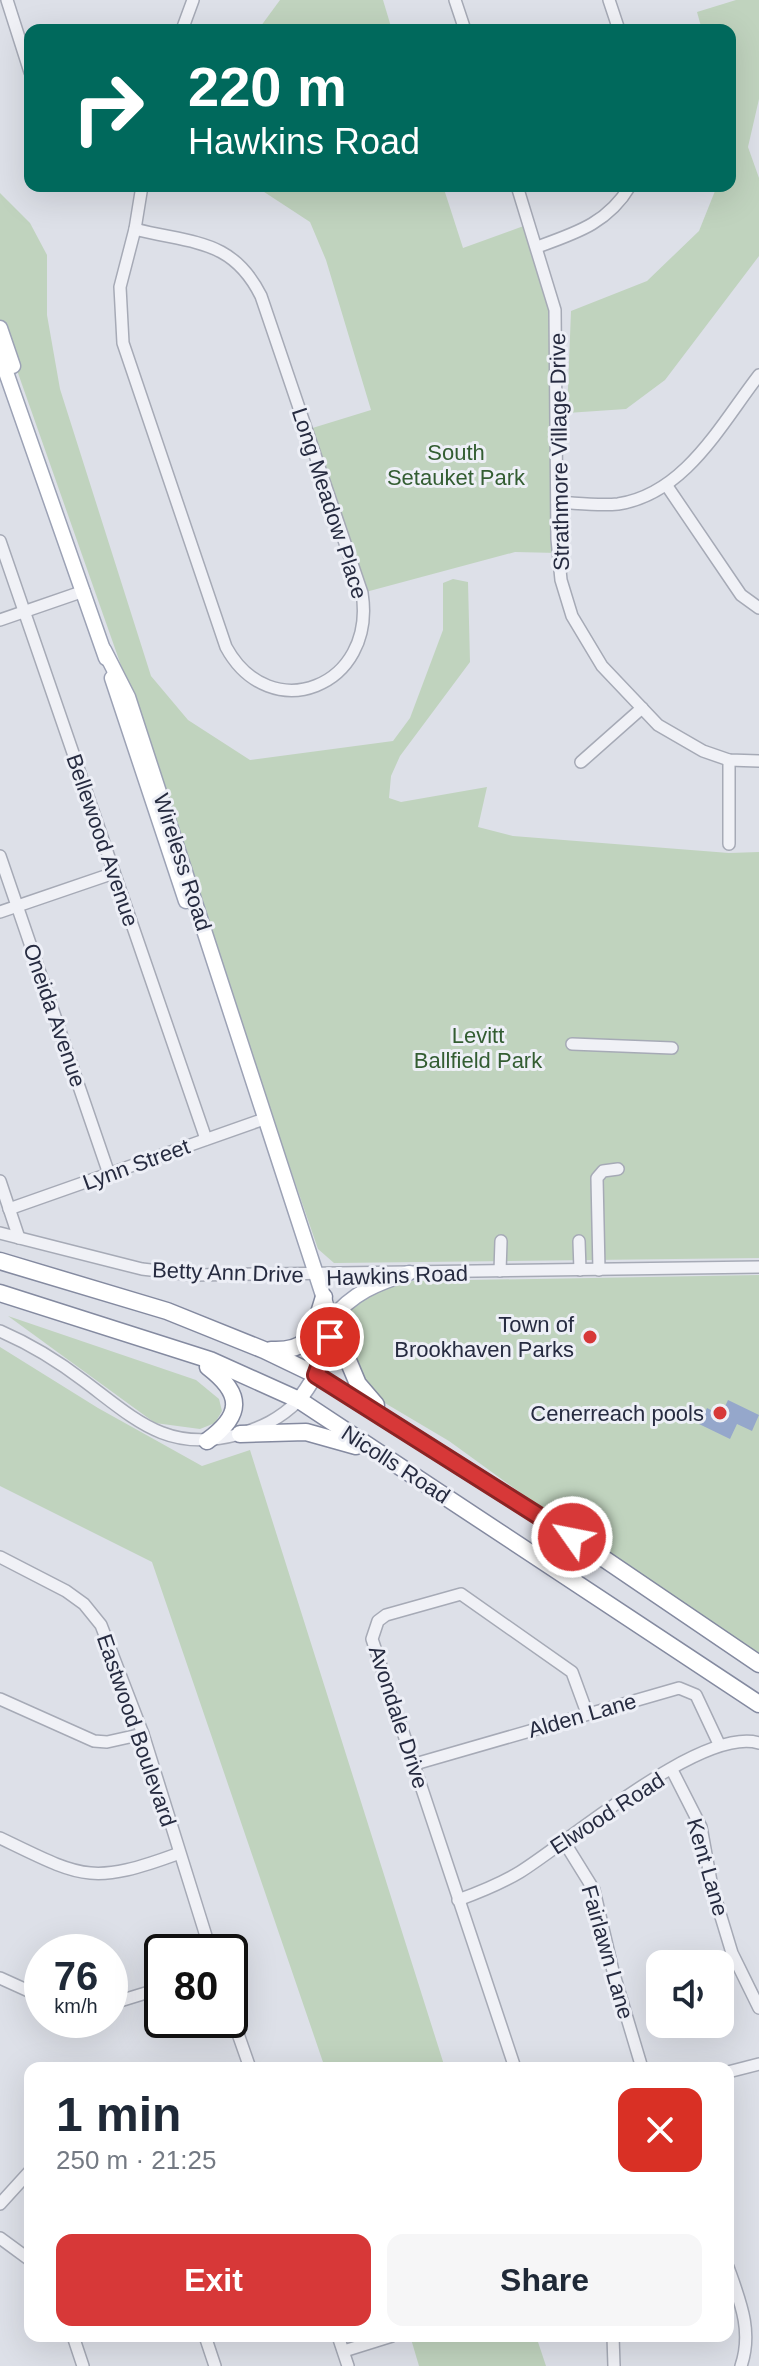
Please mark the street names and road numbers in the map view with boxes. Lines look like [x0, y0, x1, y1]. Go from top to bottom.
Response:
street label: Strathmore Village Drive [545, 333, 574, 571]
street label: Long Meadow Place [287, 404, 372, 602]
street label: Bellewood Avenue [61, 751, 144, 930]
street label: Wireless Road [149, 790, 217, 934]
street label: Oneida Avenue [18, 940, 91, 1090]
street label: Lynn Street [79, 1134, 193, 1195]
street label: Betty Ann Drive [152, 1257, 304, 1288]
street label: Hawkins Road [326, 1261, 468, 1290]
street label: Nicolls Road [337, 1420, 454, 1509]
street label: Eastwood Boulevard [92, 1631, 181, 1830]
street label: Avondale Drive [364, 1643, 433, 1792]
street label: Alden Lane [525, 1688, 639, 1743]
street label: Elwood Road [546, 1767, 669, 1860]
street label: Kent Lane [682, 1815, 733, 1919]
street label: Fairlawn Lane [576, 1882, 639, 2022]

